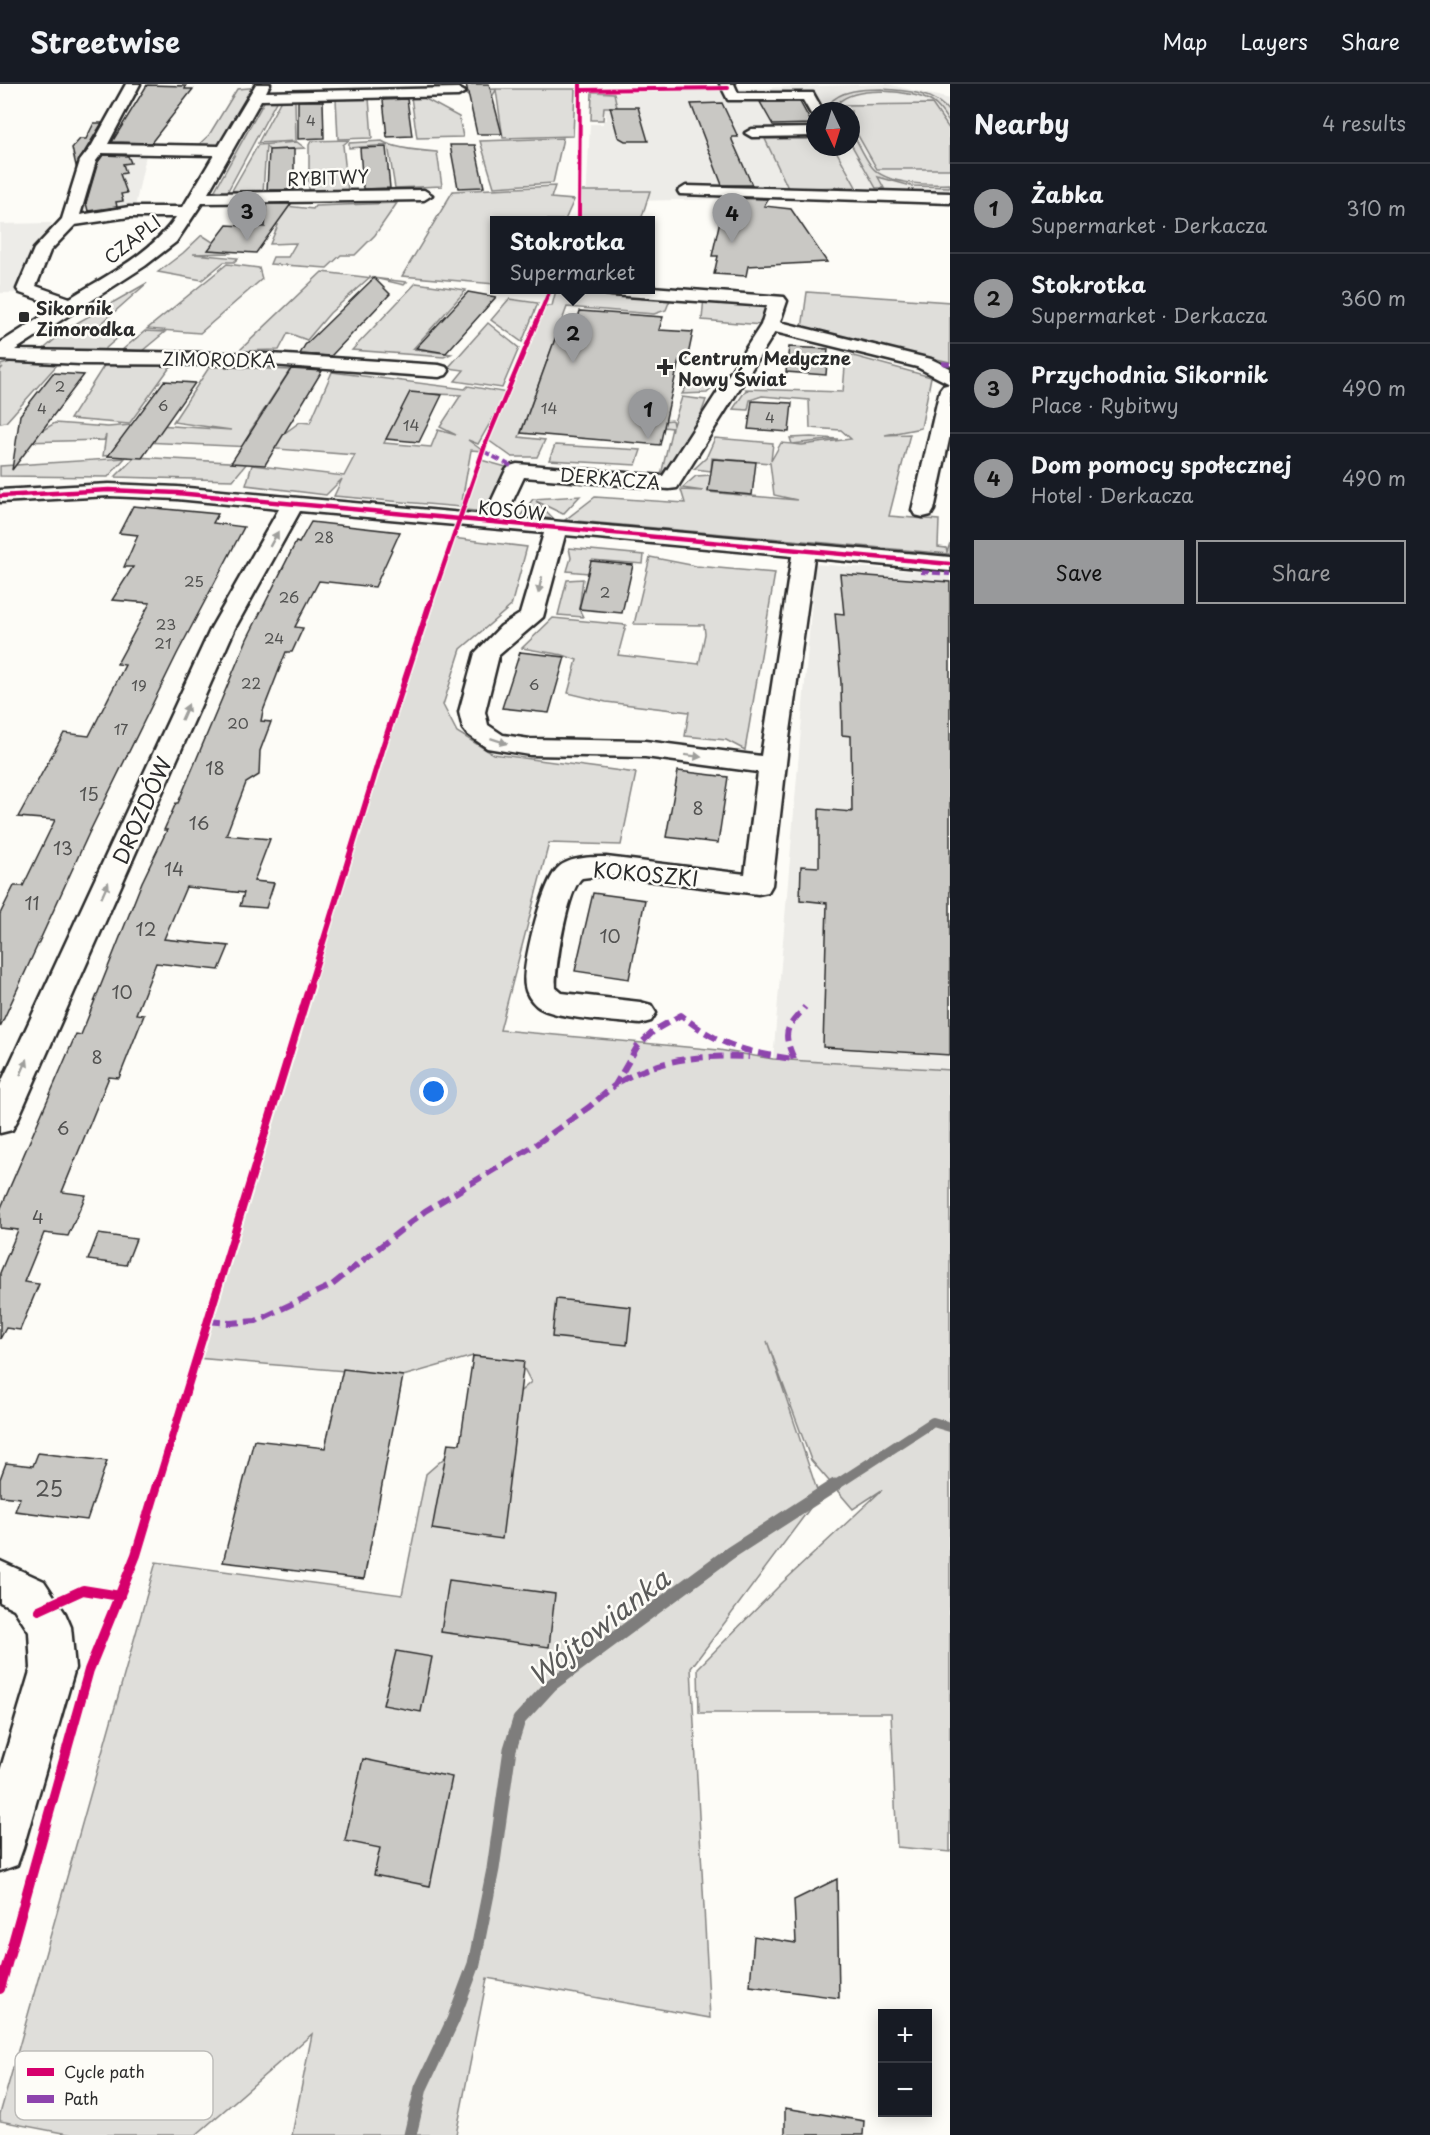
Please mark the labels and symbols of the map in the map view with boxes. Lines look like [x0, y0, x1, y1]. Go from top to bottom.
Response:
north arrow [806, 102, 860, 156]
house number: 4 [306, 108, 316, 131]
street label: RYBITWY [287, 162, 370, 192]
pin: 3 [228, 192, 266, 241]
pin: 4 [712, 194, 752, 243]
street label: CZAPLI [98, 208, 166, 270]
place label: Sikornik Zimorodka [36, 294, 136, 342]
marker: Sikornik Zimorodka [17, 310, 31, 324]
pin: 2 [554, 314, 592, 363]
place label: Centrum Medyczne Nowy Świat [678, 344, 851, 392]
street label: ZIMORODKA [162, 345, 276, 373]
marker: Centrum Medyczne Nowy Świat [656, 358, 674, 376]
house number: 2 [55, 374, 65, 397]
pin: 1 [628, 390, 668, 439]
house number: 6 [158, 393, 168, 416]
house number: 4 [37, 396, 47, 419]
house number: 14 [541, 396, 557, 419]
house number: 4 [765, 405, 775, 428]
house number: 14 [403, 413, 419, 436]
street label: DERKACZA [559, 460, 661, 496]
street label: KOSÓW [477, 493, 548, 527]
house number: 28 [314, 525, 334, 548]
one-way arrow [268, 531, 279, 547]
house number: 25 [184, 569, 204, 592]
one-way arrow [534, 576, 544, 594]
house number: 2 [600, 580, 610, 603]
house number: 26 [279, 585, 299, 608]
house number: 23 [156, 612, 176, 635]
house number: 24 [264, 626, 284, 649]
house number: 21 [154, 631, 172, 654]
house number: 22 [241, 671, 261, 694]
house number: 6 [529, 672, 539, 695]
house number: 19 [131, 673, 147, 696]
one-way arrow [180, 703, 190, 721]
house number: 20 [227, 711, 249, 734]
house number: 17 [114, 717, 128, 740]
one-way arrow [490, 737, 508, 746]
street label: DROZDÓW [103, 751, 179, 869]
one-way arrow [683, 751, 702, 761]
house number: 18 [205, 754, 225, 781]
house number: 15 [79, 780, 99, 807]
house number: 8 [692, 794, 704, 821]
house number: 16 [189, 809, 209, 836]
house number: 13 [53, 834, 73, 861]
street label: KOKOSZKI [592, 852, 700, 894]
house number: 14 [164, 855, 184, 882]
one-way arrow [100, 881, 109, 898]
house number: 11 [24, 889, 40, 916]
house number: 12 [136, 915, 156, 942]
house number: 10 [599, 922, 621, 949]
house number: 10 [111, 978, 133, 1005]
house number: 8 [91, 1043, 103, 1070]
one-way arrow [19, 1058, 29, 1076]
your location [419, 1077, 448, 1106]
house number: 6 [57, 1114, 69, 1141]
house number: 4 [32, 1203, 44, 1230]
house number: 25 [35, 1472, 63, 1504]
water label: Wójtowianka [519, 1557, 678, 1694]
legend [15, 2051, 213, 2120]
text: Cycle path [64, 2059, 145, 2083]
text: Path [64, 2086, 99, 2110]

